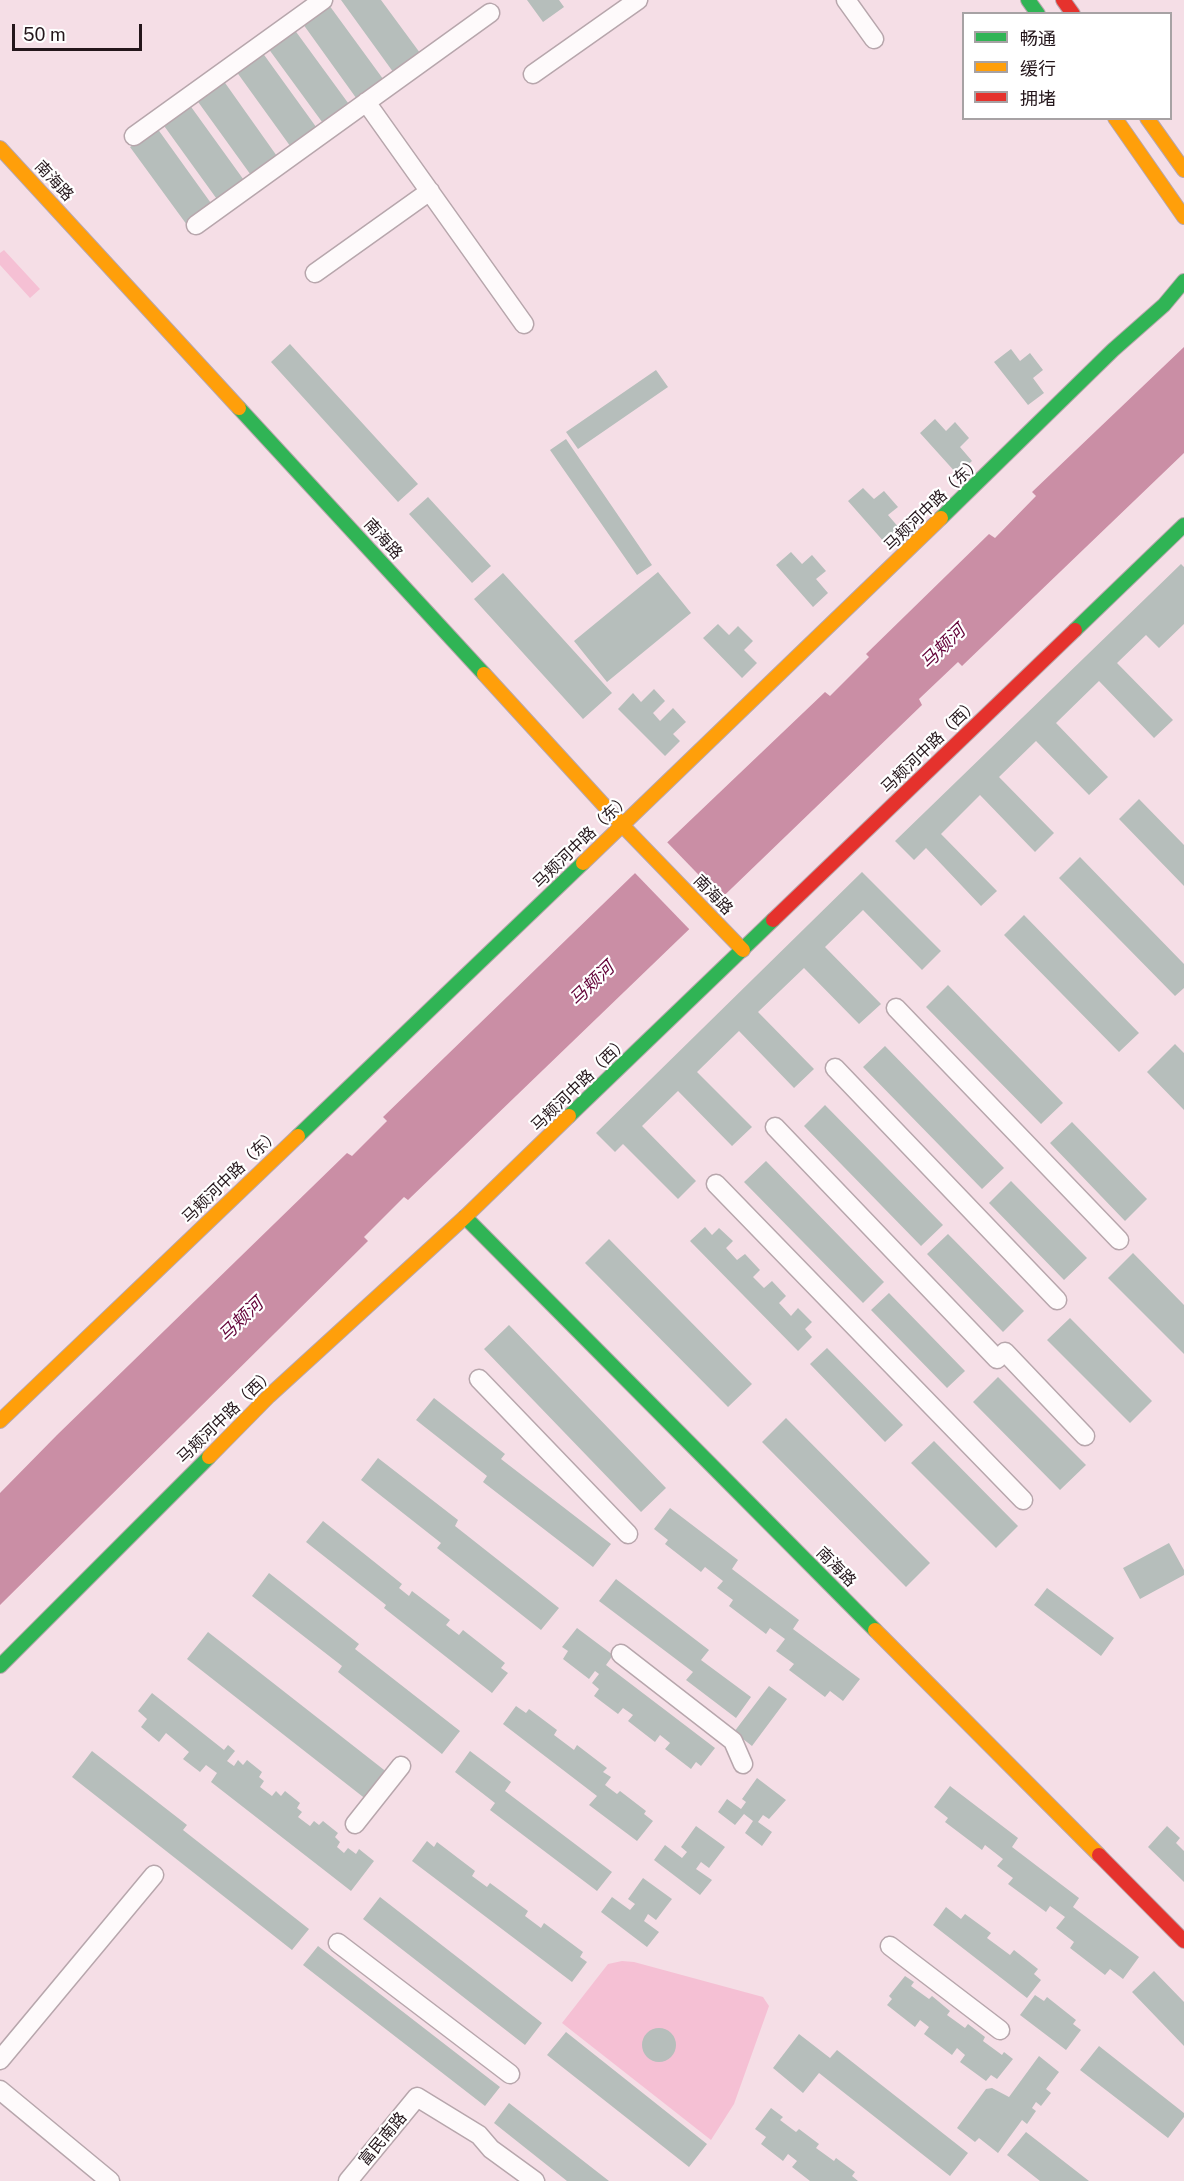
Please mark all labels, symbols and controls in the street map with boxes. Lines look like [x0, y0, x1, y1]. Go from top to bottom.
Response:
scale bar [15, 12, 146, 50]
legend [962, 12, 1172, 120]
text: 50 m [23, 24, 66, 45]
text: 畅通 [1020, 28, 1056, 49]
text: 缓行 [1020, 58, 1056, 79]
text: 拥堵 [1020, 88, 1056, 109]
street label: 南海路 [31, 157, 77, 205]
street label: 马颊河中路（东） [880, 453, 986, 555]
street label: 南海路 [360, 515, 406, 563]
water label: 马颊河 [916, 620, 970, 674]
street label: 马颊河中路（西） [877, 695, 983, 797]
street label: 马颊河中路（东） [529, 790, 635, 892]
street label: 南海路 [689, 871, 737, 919]
water label: 马颊河 [565, 957, 619, 1011]
street label: 马颊河中路（西） [527, 1033, 633, 1135]
street label: 马颊河中路（东） [178, 1125, 284, 1227]
water label: 马颊河 [214, 1293, 268, 1347]
street label: 马颊河中路（西） [173, 1365, 279, 1467]
street label: 南海路 [812, 1543, 860, 1591]
street label: 富民南路 [355, 2108, 411, 2170]

